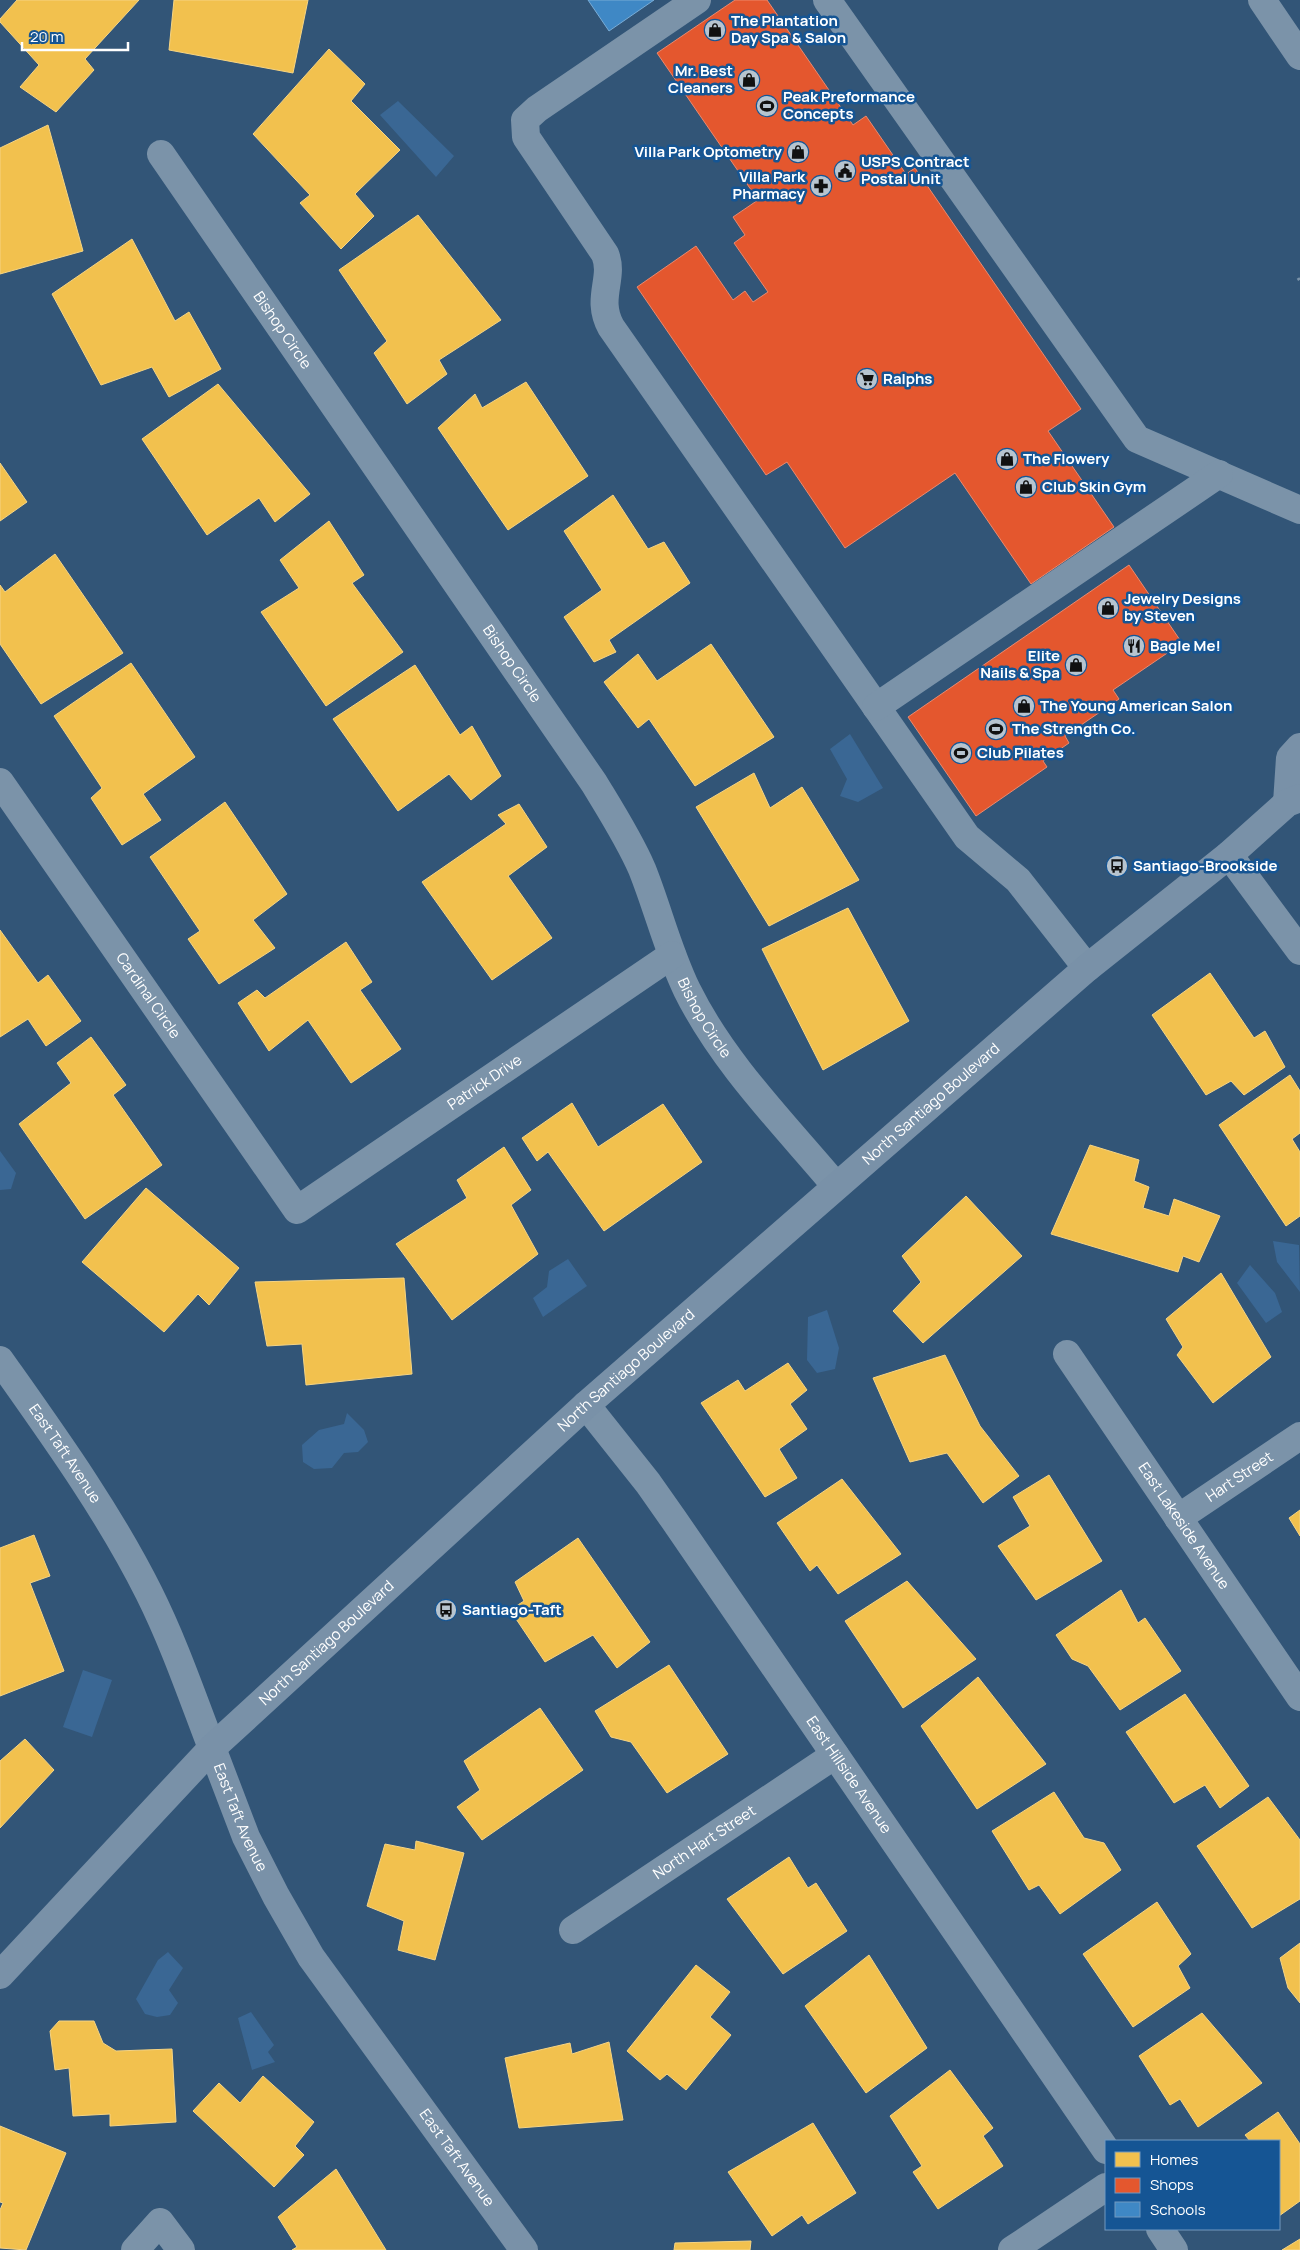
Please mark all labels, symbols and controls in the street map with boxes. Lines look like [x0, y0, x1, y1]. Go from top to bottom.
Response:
place label: The Plantation Day Spa & Salon [731, 10, 846, 48]
shop icon: The Plantation Day Spa & Salon [703, 18, 727, 42]
scale bar [22, 20, 129, 52]
text: 20 m [30, 26, 63, 47]
place label: Mr. Best Cleaners [668, 60, 733, 98]
shop icon: Mr. Best Cleaners [737, 68, 761, 92]
place label: Peak Preformance Concepts [783, 86, 915, 124]
sports icon: Peak Preformance Concepts [755, 94, 779, 118]
shop icon: Villa Park Optometry [786, 140, 810, 164]
place label: Villa Park Optometry [635, 141, 783, 162]
place label: USPS Contract Postal Unit [861, 151, 969, 189]
public building icon: USPS Contract Postal Unit [833, 159, 857, 183]
place label: Villa Park Pharmacy [733, 166, 806, 204]
pharmacy icon: Villa Park Pharmacy [809, 174, 833, 198]
street label: Bishop Circle [249, 287, 317, 373]
supermarket icon: Ralphs [855, 367, 879, 391]
place label: Ralphs [883, 368, 933, 389]
shop icon: The Flowery [995, 447, 1019, 471]
place label: The Flowery [1023, 448, 1110, 469]
shop icon: Club Skin Gym [1014, 475, 1038, 499]
place label: Club Skin Gym [1042, 476, 1146, 497]
place label: Jewelry Designs by Steven [1124, 588, 1241, 626]
shop icon: Jewelry Designs by Steven [1096, 596, 1120, 620]
street label: Bishop Circle [478, 620, 547, 707]
restaurant icon: Bagle Me! [1122, 634, 1146, 658]
place label: Bagle Me! [1150, 635, 1221, 656]
place label: Elite Nails & Spa [980, 645, 1060, 683]
shop icon: Elite Nails & Spa [1064, 653, 1088, 677]
shop icon: The Young American Salon [1012, 694, 1036, 718]
place label: The Young American Salon [1040, 695, 1232, 716]
sports icon: The Strength Co. [984, 717, 1008, 741]
place label: The Strength Co. [1012, 718, 1136, 739]
sports icon: Club Pilates [949, 741, 973, 765]
place label: Club Pilates [977, 742, 1064, 763]
bus stop icon: Santiago-Brookside [1105, 854, 1129, 878]
place label: Santiago-Brookside [1133, 855, 1277, 876]
street label: Cardinal Circle [111, 948, 186, 1043]
street label: Bishop Circle [673, 974, 737, 1062]
street label: North Santiago Boulevard [857, 1038, 1004, 1169]
street label: Patrick Drive [443, 1049, 526, 1115]
street label: North Santiago Boulevard [553, 1304, 699, 1436]
street label: East Taft Avenue [24, 1399, 106, 1507]
street label: Hart Street [1201, 1446, 1277, 1507]
street label: East Lakeside Avenue [1134, 1458, 1235, 1594]
street label: North Santiago Boulevard [254, 1575, 398, 1710]
bus stop icon: Santiago-Taft [434, 1598, 458, 1622]
place label: Santiago-Taft [462, 1599, 562, 1620]
street label: East Hillside Avenue [802, 1712, 897, 1838]
street label: East Taft Avenue [209, 1760, 273, 1875]
street label: North Hart Street [649, 1800, 760, 1884]
street label: East Taft Avenue [415, 2104, 500, 2211]
legend [1105, 2140, 1280, 2230]
text: Homes [1150, 2149, 1199, 2170]
text: Shops [1150, 2174, 1194, 2195]
text: Schools [1150, 2199, 1206, 2220]

